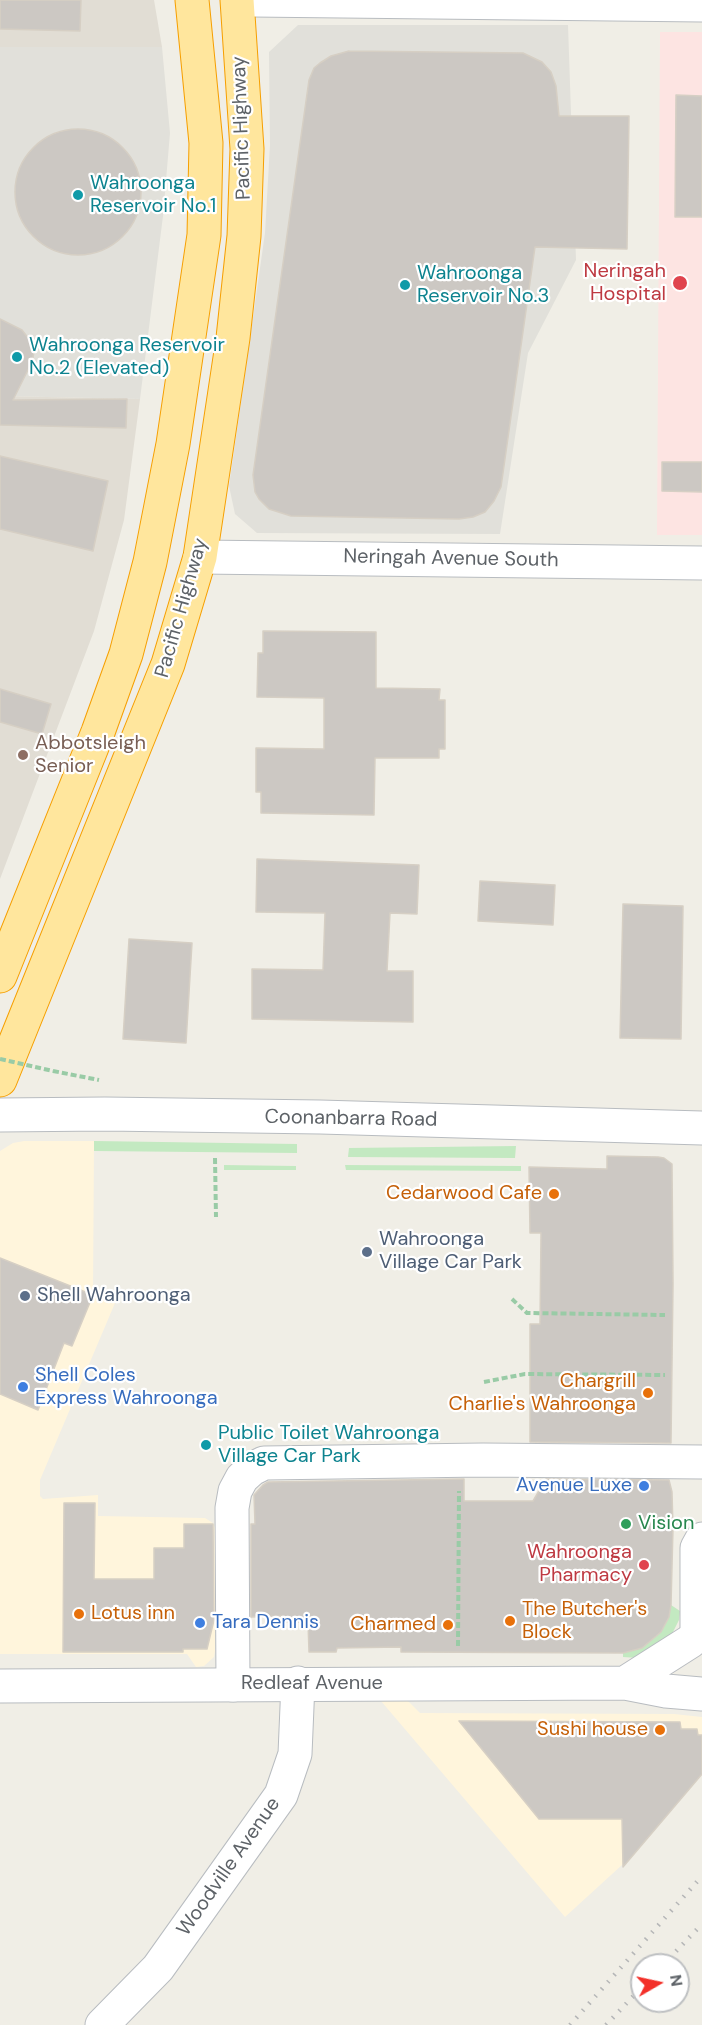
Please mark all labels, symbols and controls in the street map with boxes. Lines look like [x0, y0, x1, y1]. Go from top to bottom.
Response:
street label: Pacific Highway [227, 56, 257, 200]
place label: Wahroonga Reservoir No.1 [90, 172, 216, 219]
marker: Wahroonga Reservoir No.1 [71, 188, 85, 202]
place label: Neringah Hospital [584, 260, 666, 307]
place label: Wahroonga Reservoir No.3 [417, 262, 549, 309]
marker: Neringah Hospital [671, 274, 689, 292]
marker: Wahroonga Reservoir No.3 [398, 278, 412, 292]
place label: Wahroonga Reservoir No.2 (Elevated) [29, 334, 225, 381]
marker: Wahroonga Reservoir No.2 (Elevated) [10, 350, 24, 364]
street label: Pacific Highway [151, 536, 213, 680]
street label: Neringah Avenue South [343, 545, 559, 573]
place label: Abbotsleigh Senior [35, 732, 146, 779]
marker: Abbotsleigh Senior [16, 748, 30, 762]
street label: Coonanbarra Road [264, 1105, 438, 1133]
place label: Cedarwood Cafe [386, 1182, 542, 1206]
marker: Cedarwood Cafe [547, 1187, 561, 1201]
place label: Wahroonga Village Car Park [379, 1228, 522, 1275]
marker: Wahroonga Village Car Park [360, 1245, 374, 1259]
place label: Shell Wahroonga [37, 1284, 191, 1308]
marker: Shell Wahroonga [18, 1289, 32, 1303]
place label: Shell Coles Express Wahroonga [35, 1364, 218, 1411]
place label: Chargrill Charlie's Wahroonga [449, 1370, 636, 1417]
marker: Shell Coles Express Wahroonga [16, 1380, 30, 1394]
marker: Chargrill Charlie's Wahroonga [641, 1386, 655, 1400]
place label: Public Toilet Wahroonga Village Car Park [218, 1422, 439, 1469]
marker: Public Toilet Wahroonga Village Car Park [199, 1438, 213, 1452]
place label: Avenue Luxe [516, 1474, 632, 1498]
marker: Avenue Luxe [637, 1479, 651, 1493]
place label: Vision [638, 1512, 694, 1536]
marker: Vision [619, 1517, 633, 1531]
place label: Wahroonga Pharmacy [527, 1541, 632, 1588]
marker: Wahroonga Pharmacy [637, 1558, 651, 1572]
place label: The Butcher's Block [522, 1598, 647, 1645]
place label: Lotus inn [91, 1602, 175, 1626]
marker: Lotus inn [72, 1607, 86, 1621]
place label: Tara Dennis [212, 1611, 319, 1635]
place label: Charmed [350, 1613, 436, 1637]
marker: The Butcher's Block [503, 1614, 517, 1628]
marker: Tara Dennis [193, 1616, 207, 1630]
marker: Charmed [441, 1618, 455, 1632]
street label: Redleaf Avenue [241, 1672, 383, 1696]
place label: Sushi house [537, 1718, 648, 1742]
marker: Sushi house [653, 1723, 667, 1737]
street label: Woodville Avenue [172, 1793, 286, 1941]
north arrow [630, 1953, 690, 2013]
text: N [665, 1973, 688, 1988]

